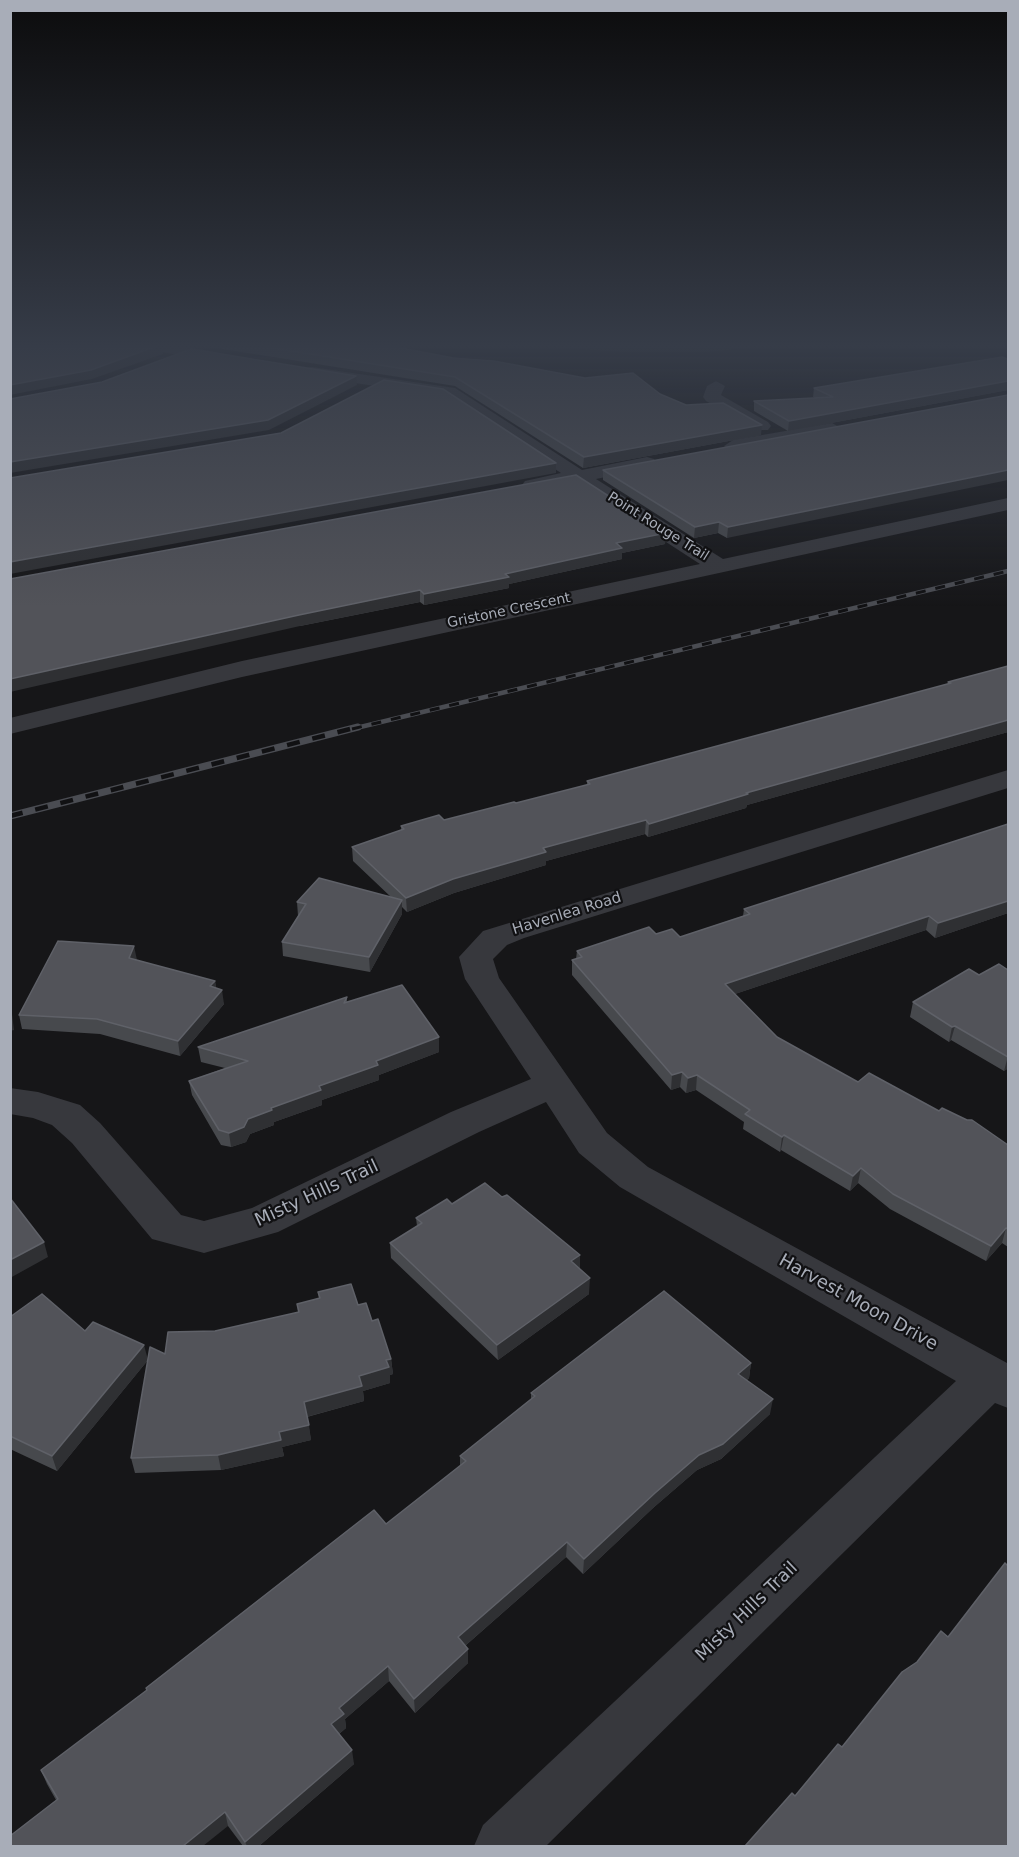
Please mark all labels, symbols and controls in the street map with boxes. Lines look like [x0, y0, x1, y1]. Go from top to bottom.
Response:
street label: Point Rouge Trail [604, 489, 712, 565]
street label: Gristone Crescent [446, 590, 572, 632]
street label: Havenlea Road [510, 889, 624, 939]
street label: Misty Hills Trail [252, 1156, 382, 1232]
street label: Harvest Moon Drive [775, 1250, 941, 1356]
street label: Misty Hills Trail [691, 1558, 803, 1666]

